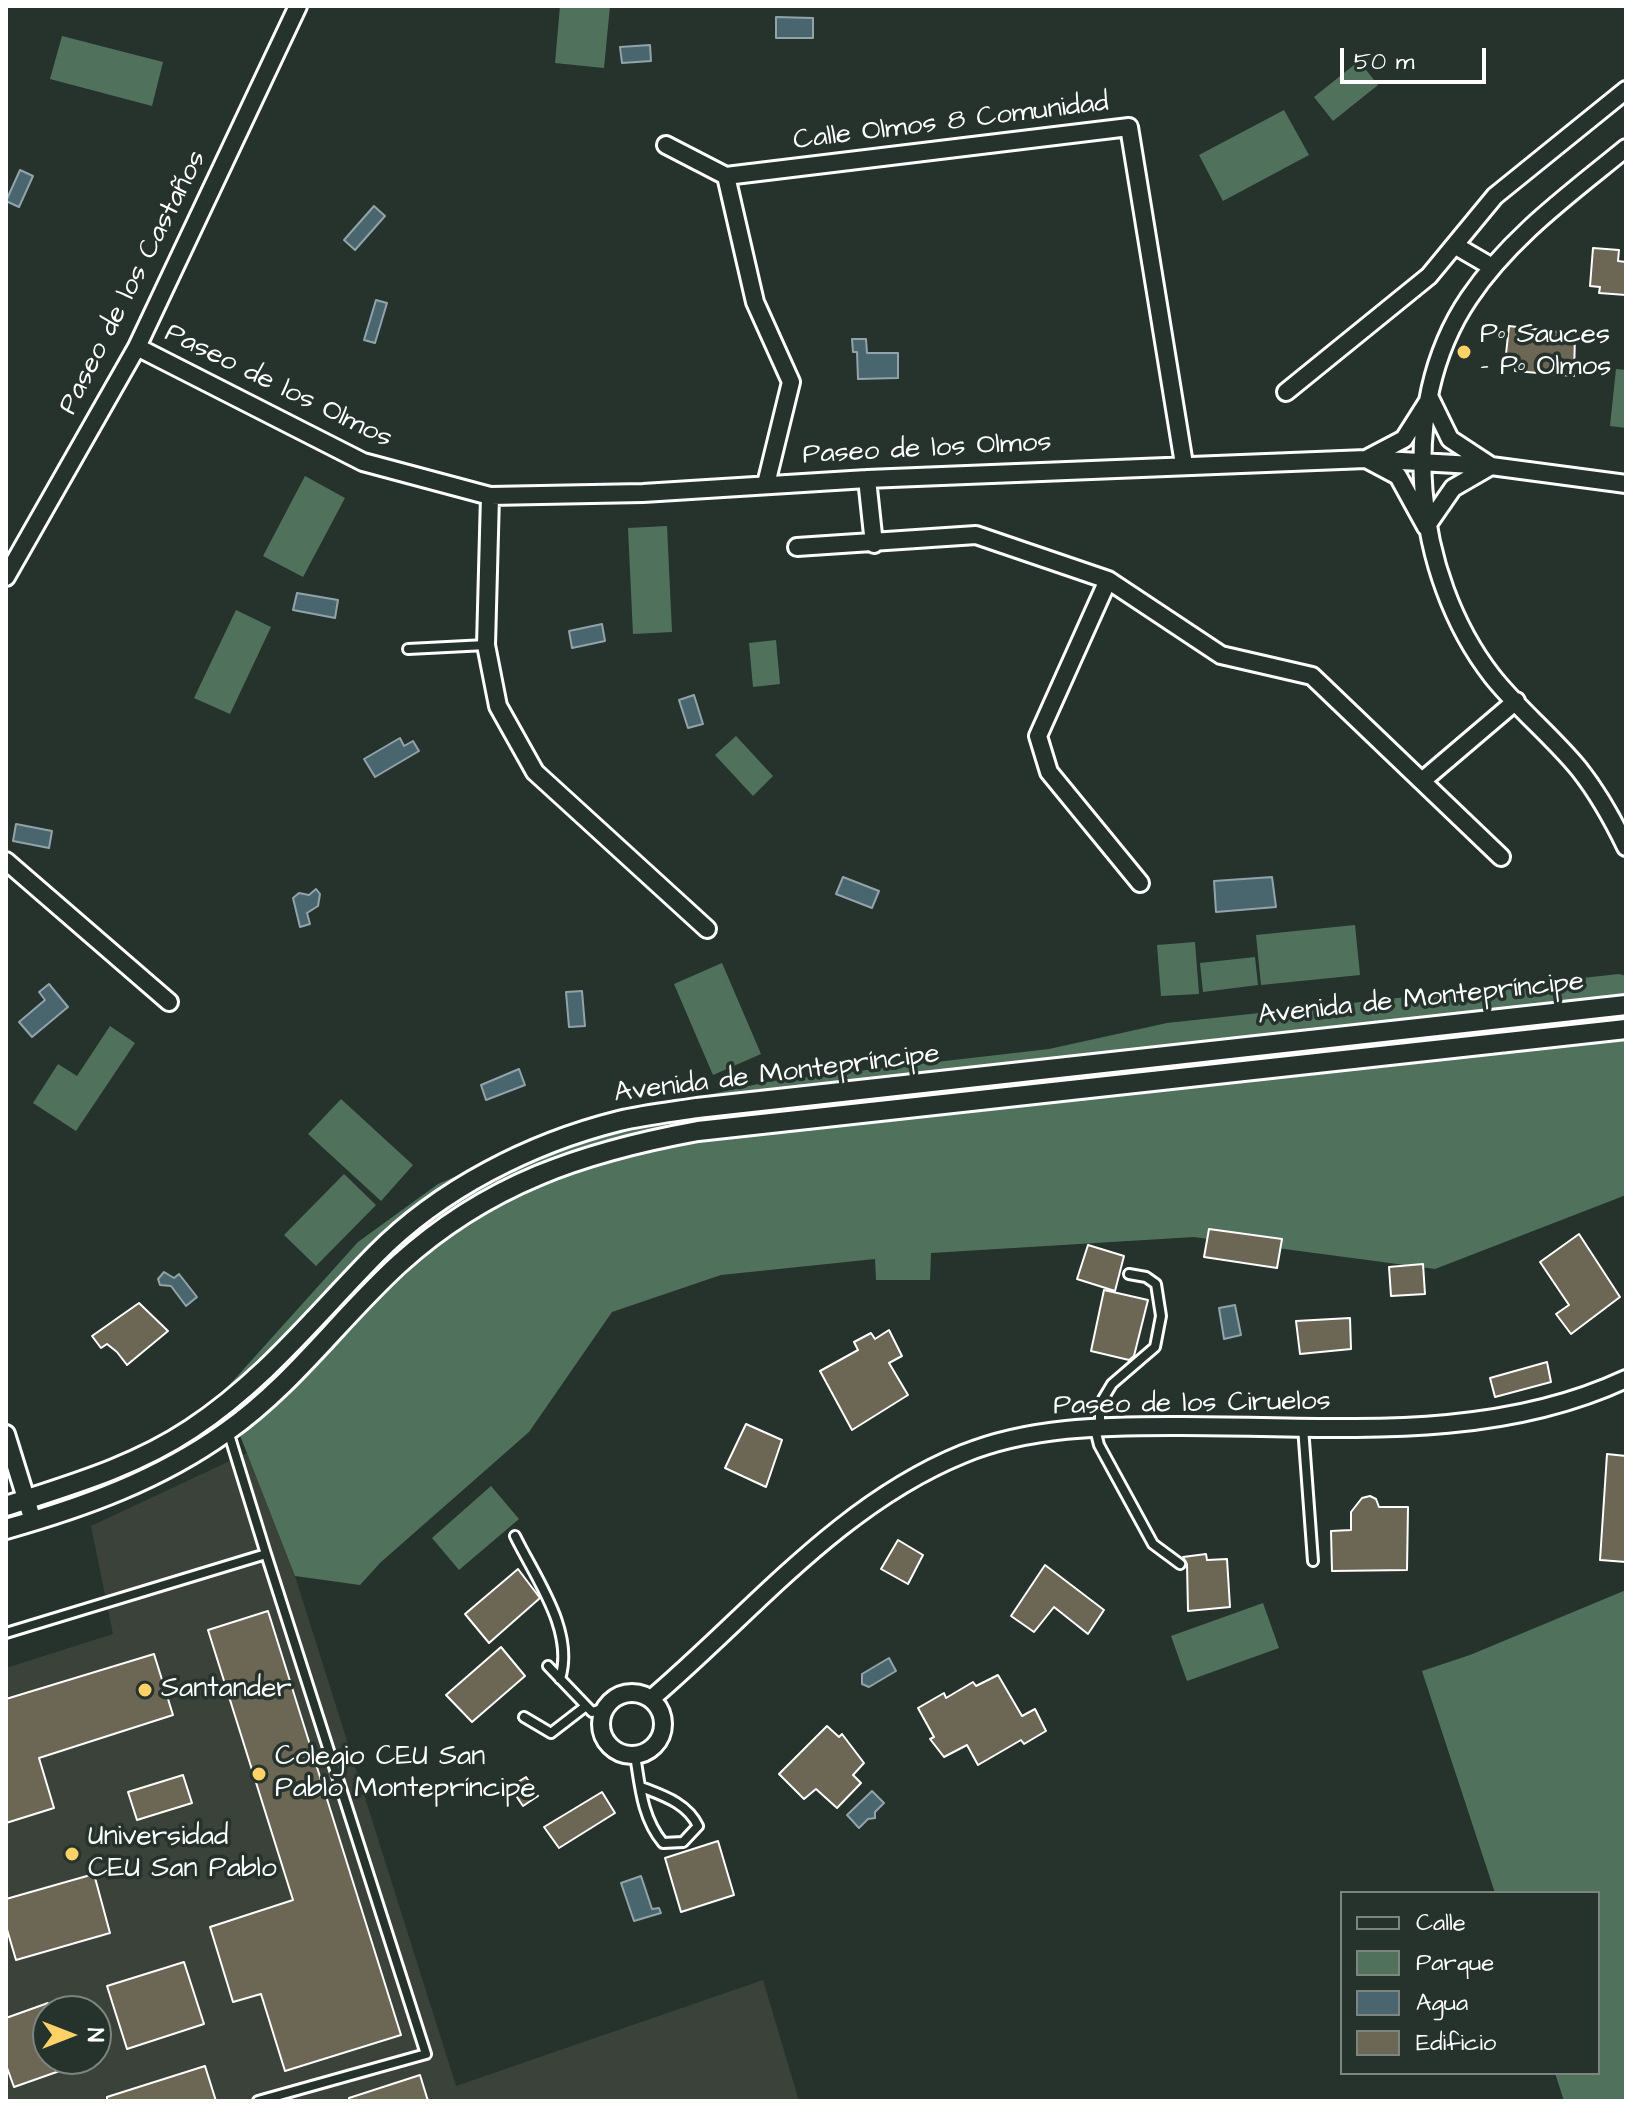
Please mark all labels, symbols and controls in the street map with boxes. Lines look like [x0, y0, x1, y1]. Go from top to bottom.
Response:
scale bar [1344, 32, 1490, 82]
text: 50 m [1354, 45, 1414, 79]
street label: Calle Olmos 8 Comunidad [791, 87, 1111, 159]
street label: Paseo de los Castaños [53, 145, 215, 421]
street label: Paseo de los Olmos [159, 317, 397, 457]
place label: Pº Sauces - Pº Olmos [1480, 319, 1611, 385]
marker: Pº Sauces - Pº Olmos [1455, 343, 1473, 361]
street label: Paseo de los Olmos [802, 427, 1052, 473]
street label: Avenida de Montepríncipe [1256, 966, 1586, 1034]
street label: Avenida de Montepríncipe [612, 1038, 942, 1112]
street label: Paseo de los Ciruelos [1053, 1386, 1331, 1424]
place label: Santander [161, 1673, 292, 1707]
marker: Santander [136, 1681, 154, 1699]
place label: Colegio CEU San Pablo Montepríncipe [275, 1741, 536, 1807]
marker: Colegio CEU San Pablo Montepríncipe [250, 1765, 268, 1783]
place label: Universidad CEU San Pablo [88, 1821, 277, 1887]
marker: Universidad CEU San Pablo [63, 1845, 81, 1863]
legend [1340, 1891, 1600, 2075]
text: Calle [1416, 1906, 1466, 1940]
text: Parque [1416, 1946, 1494, 1980]
text: Agua [1416, 1986, 1468, 2020]
north arrow [32, 1995, 112, 2075]
text: Edificio [1416, 2026, 1496, 2060]
text: N [79, 2028, 110, 2042]

